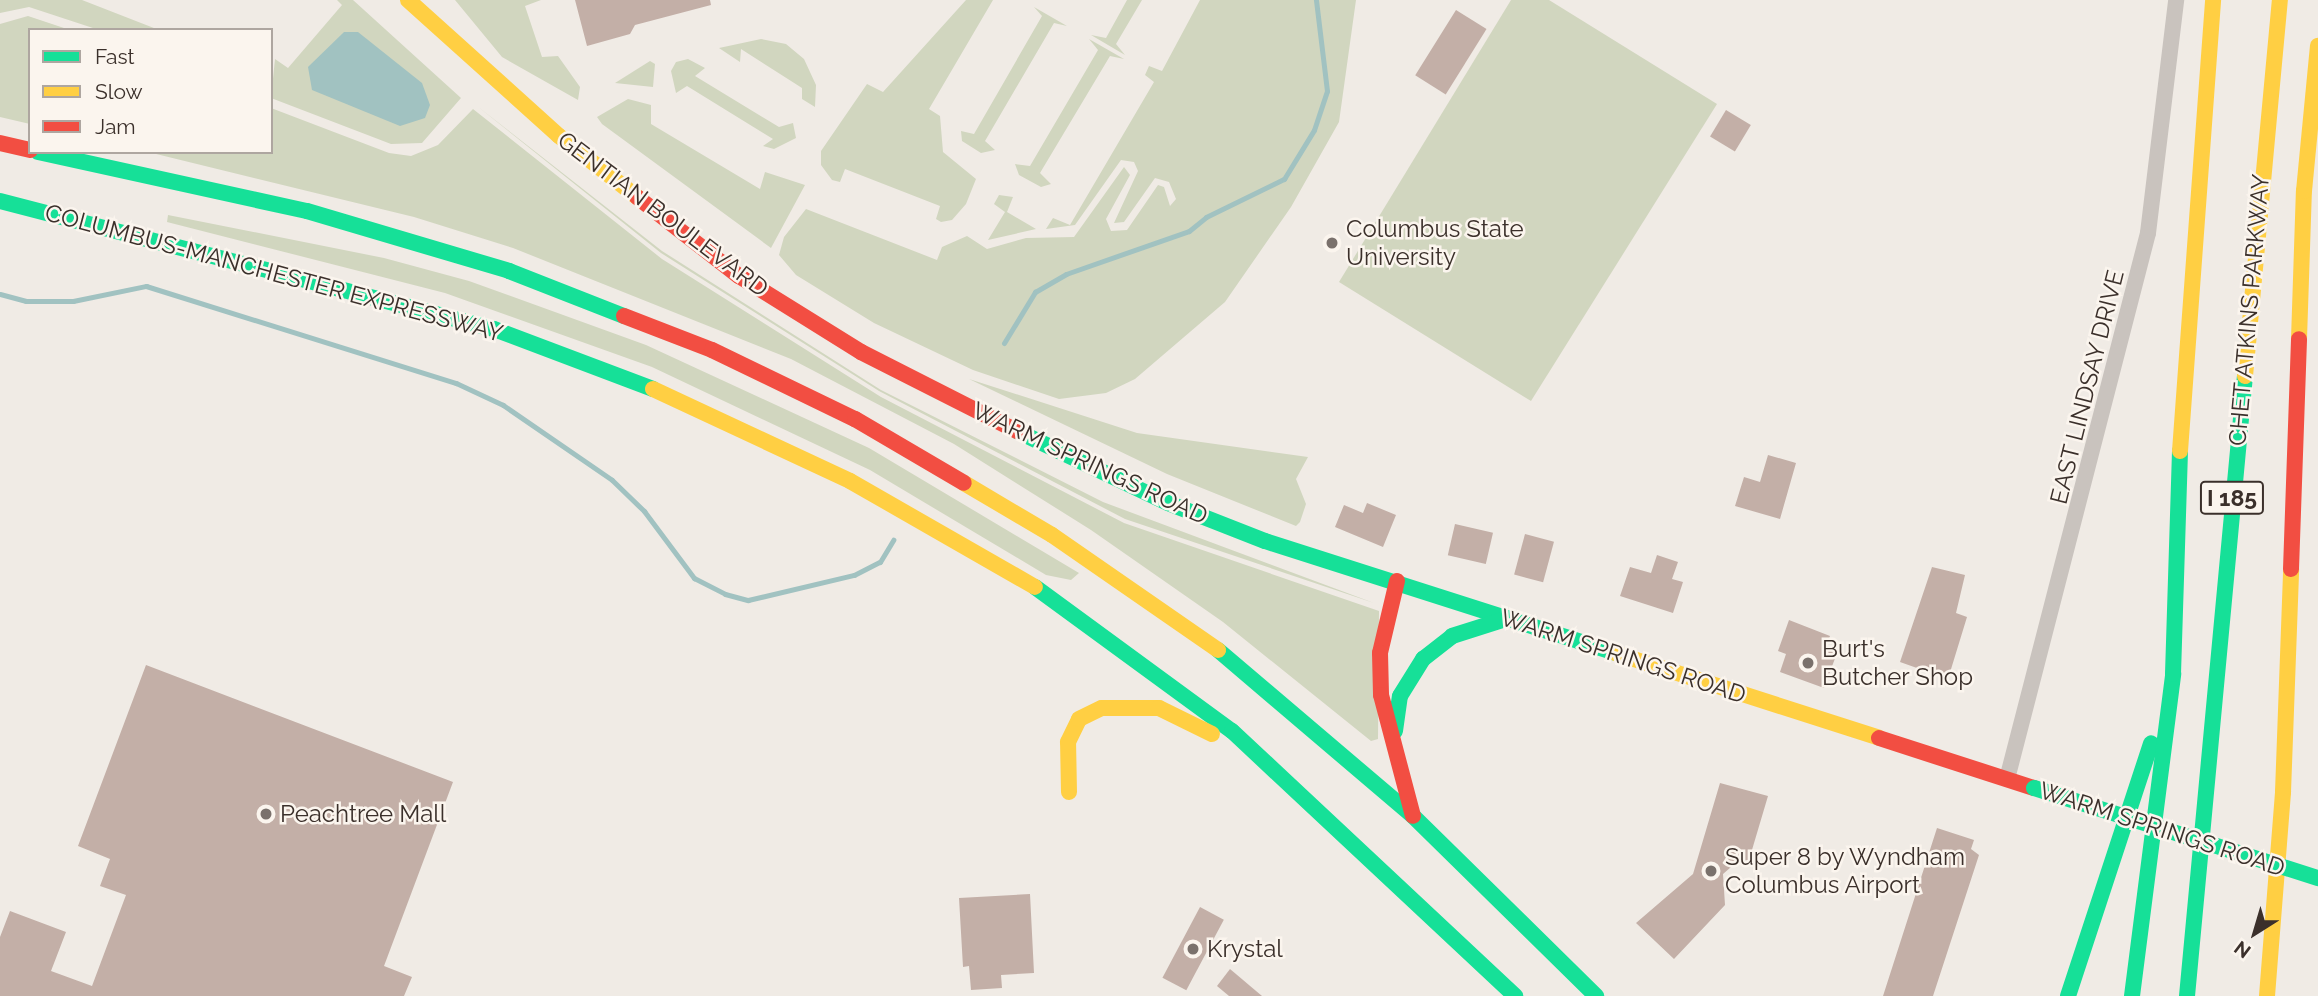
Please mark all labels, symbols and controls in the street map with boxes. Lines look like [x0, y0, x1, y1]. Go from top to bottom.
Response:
legend [28, 28, 273, 154]
text: Fast [95, 44, 135, 69]
text: Slow [95, 79, 143, 104]
text: Jam [95, 114, 136, 139]
street label: GENTIAN BOULEVARD [552, 125, 774, 303]
street label: CHET ATKINS PARKWAY [2223, 172, 2275, 448]
street label: COLUMBUS-MANCHESTER EXPRESSWAY [42, 198, 506, 348]
place label: Columbus State University [1346, 215, 1524, 271]
marker: Columbus State University [1324, 235, 1340, 251]
street label: EAST LINDSAY DRIVE [2044, 266, 2130, 508]
street label: WARM SPRINGS ROAD [968, 396, 1212, 530]
road number: I 185 [2199, 478, 2265, 518]
street label: WARM SPRINGS ROAD [1496, 603, 1750, 709]
place label: Burt's Butcher Shop [1822, 635, 1974, 691]
marker: Burt's Butcher Shop [1800, 655, 1816, 671]
street label: WARM SPRINGS ROAD [2035, 776, 2289, 882]
place label: Peachtree Mall [280, 800, 446, 828]
marker: Peachtree Mall [258, 806, 274, 822]
place label: Super 8 by Wyndham Columbus Airport [1725, 843, 1967, 899]
marker: Super 8 by Wyndham Columbus Airport [1703, 863, 1719, 879]
north arrow [2220, 898, 2290, 968]
place label: Krystal [1207, 935, 1283, 963]
text: N [2230, 937, 2255, 963]
marker: Krystal [1185, 941, 1201, 957]

